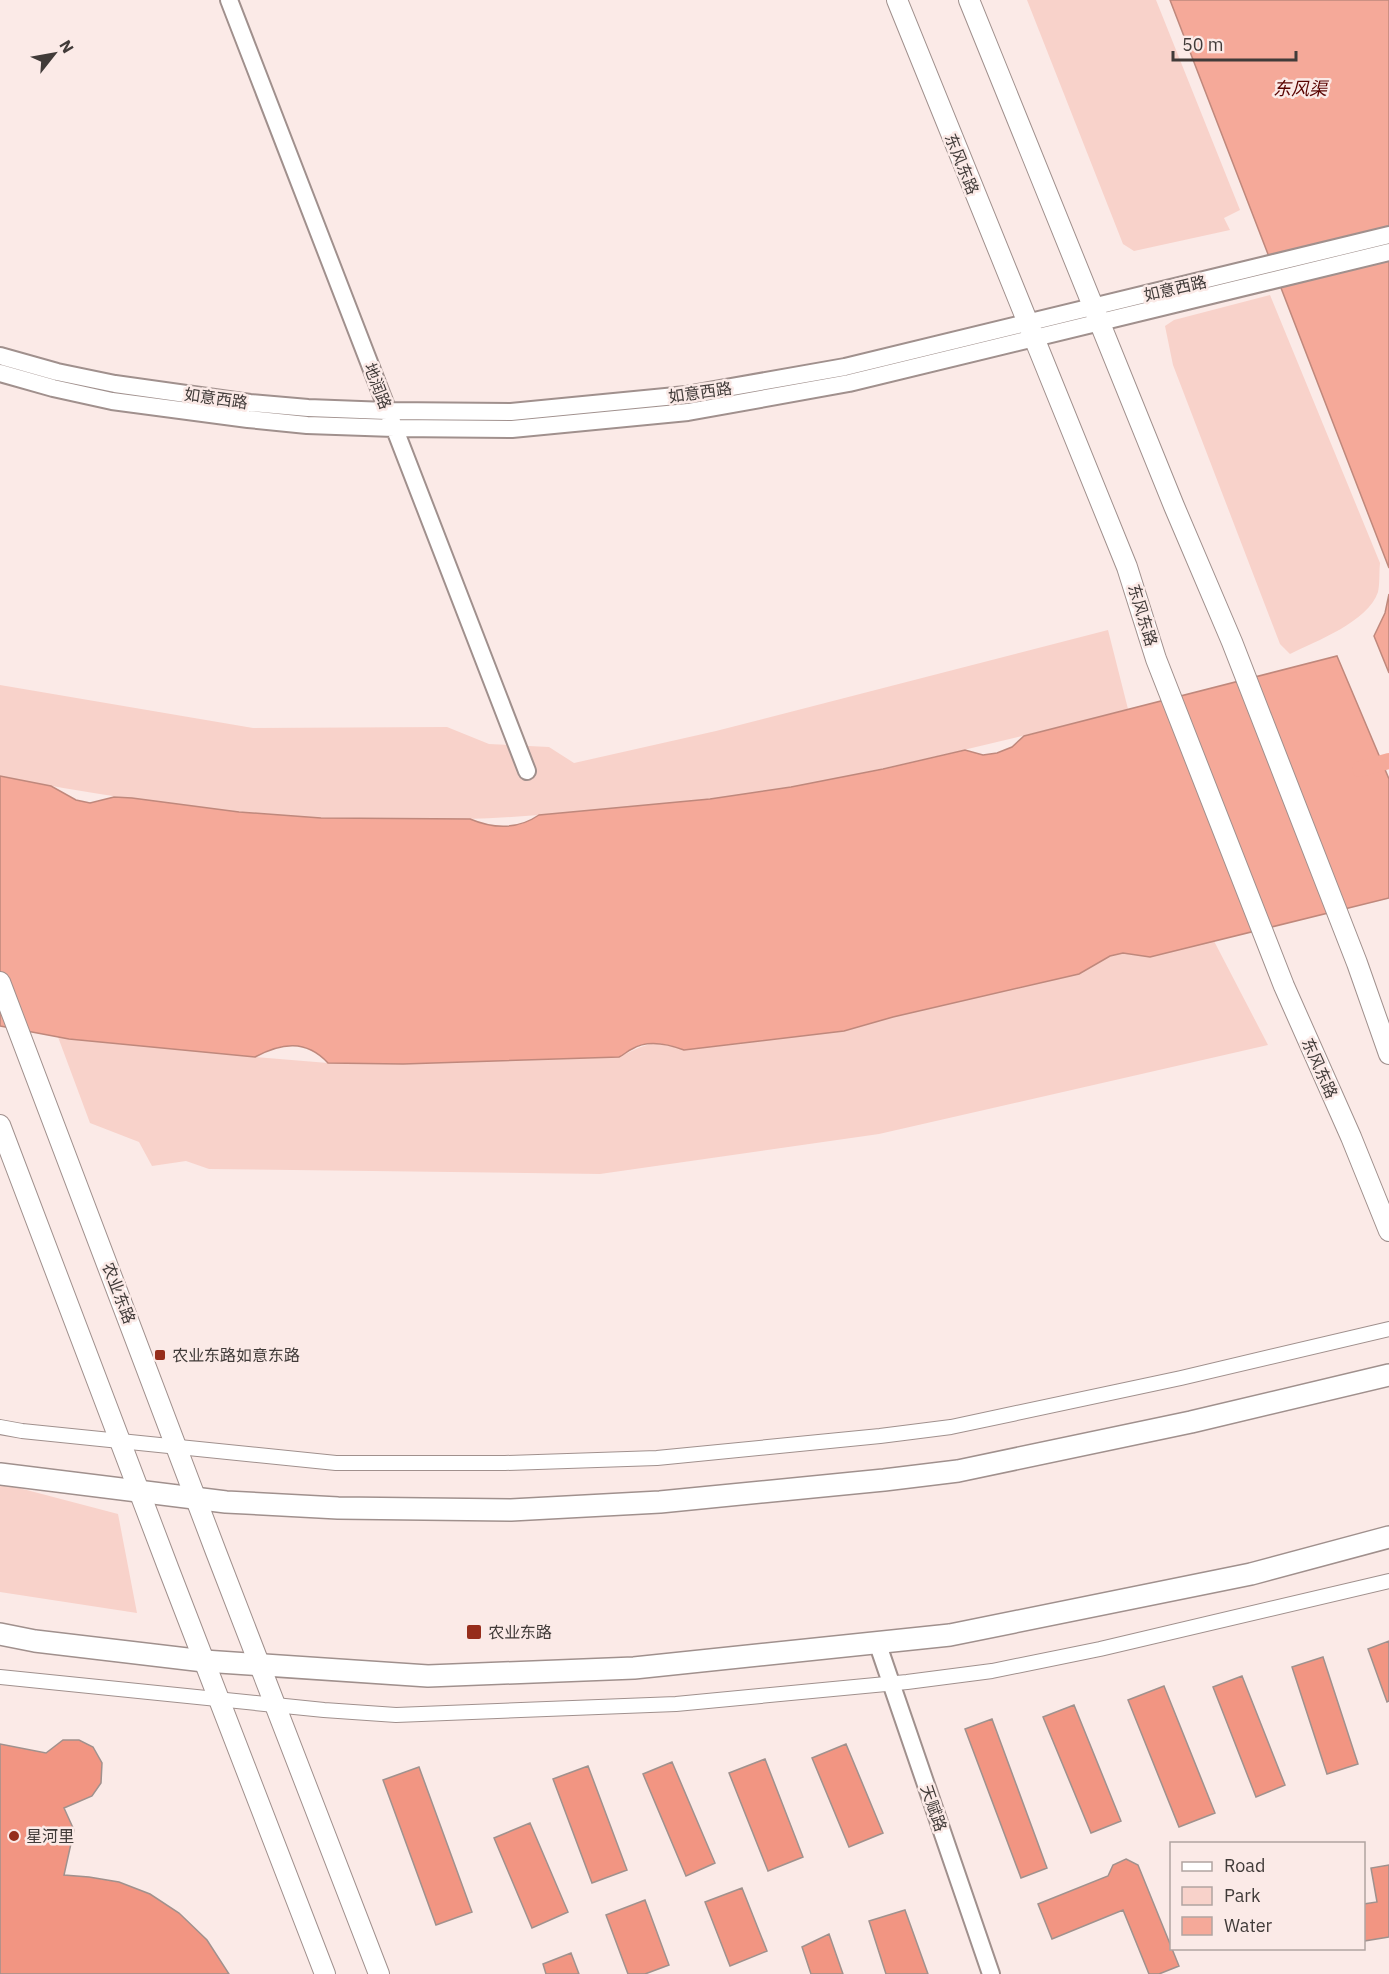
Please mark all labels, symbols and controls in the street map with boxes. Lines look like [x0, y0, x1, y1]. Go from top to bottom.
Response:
north arrow [24, 24, 84, 84]
scale bar [1173, 24, 1296, 62]
text: 50 m [1182, 33, 1224, 56]
text: N [55, 36, 78, 56]
water label: 东风渠 [1273, 77, 1330, 100]
street label: 东风东路 [941, 131, 983, 197]
street label: 如意西路 [1142, 271, 1208, 305]
street label: 地润路 [360, 360, 396, 412]
street label: 如意西路 [667, 378, 733, 406]
street label: 如意西路 [183, 384, 249, 412]
street label: 东风东路 [1124, 581, 1162, 649]
street label: 东风东路 [1298, 1035, 1342, 1101]
street label: 农业东路 [98, 1260, 140, 1326]
place label: 农业东路如意东路 [172, 1345, 300, 1365]
marker: 农业东路如意东路 [153, 1348, 167, 1362]
place label: 农业东路 [488, 1622, 552, 1642]
marker: 农业东路 [465, 1623, 483, 1641]
street label: 天赋路 [917, 1782, 951, 1834]
place label: 星河里 [26, 1826, 74, 1846]
marker: 星河里 [7, 1829, 21, 1843]
legend [1170, 1842, 1365, 1950]
text: Road [1224, 1854, 1265, 1877]
text: Park [1224, 1884, 1261, 1907]
text: Water [1224, 1914, 1273, 1937]

